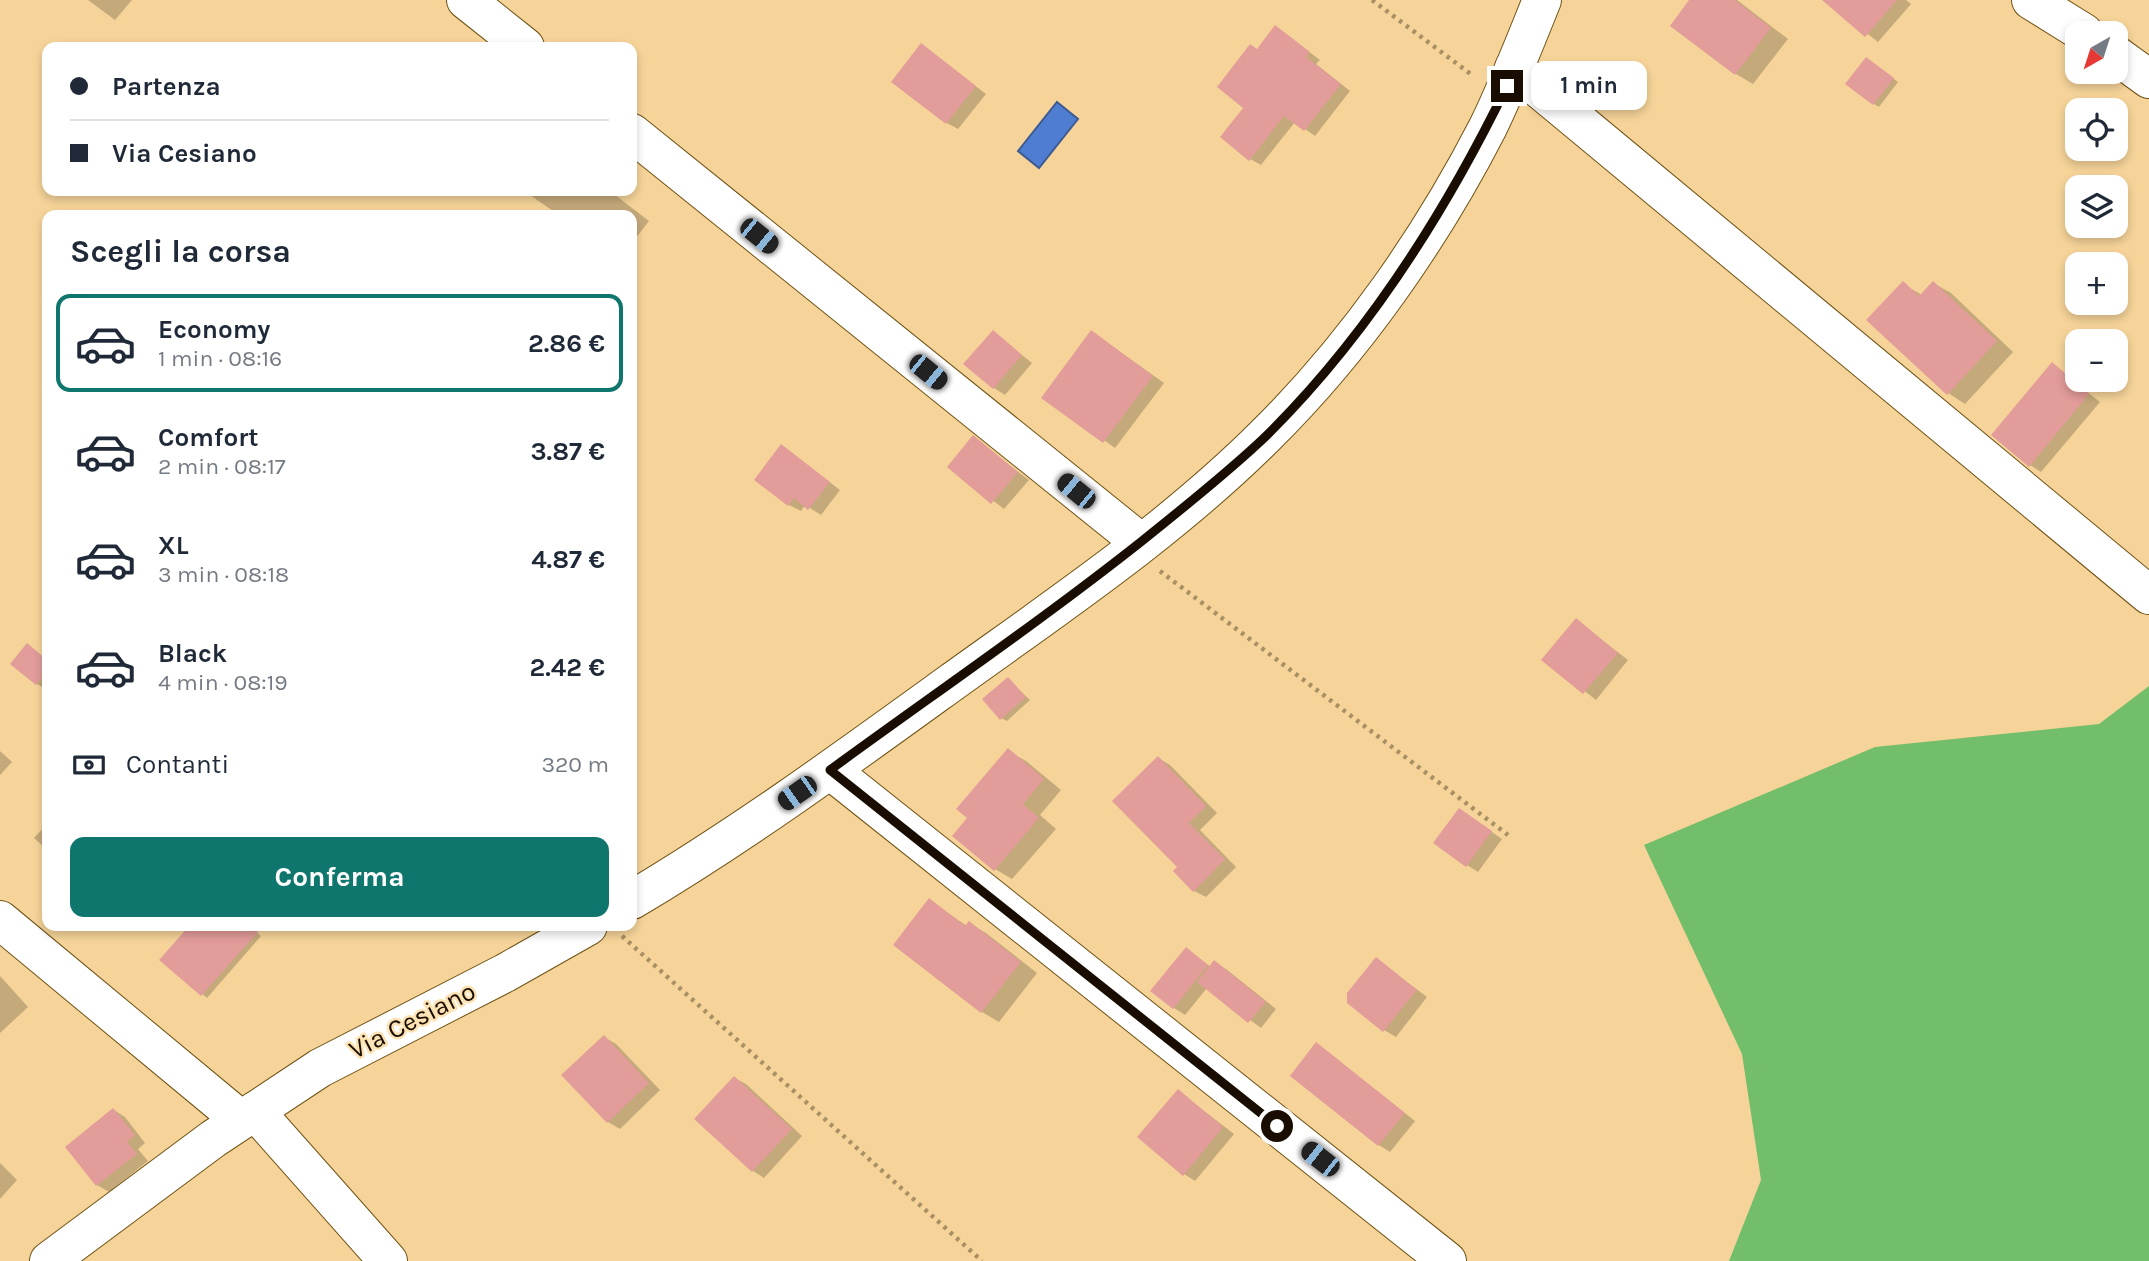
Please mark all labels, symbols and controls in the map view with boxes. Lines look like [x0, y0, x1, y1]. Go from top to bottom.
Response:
north arrow [2065, 21, 2128, 84]
map controls [2065, 21, 2128, 392]
callout: 1 min [1532, 62, 1647, 110]
route end [1491, 70, 1523, 102]
text: Partenza [112, 71, 221, 102]
text: 1 min [1560, 72, 1618, 99]
button: locate [2065, 98, 2128, 161]
text: Via Cesiano [112, 138, 257, 169]
button: layers [2065, 175, 2128, 238]
car [737, 215, 782, 257]
text: Scegli la corsa [70, 233, 291, 270]
button: + [2065, 252, 2128, 315]
icon: car [74, 312, 137, 375]
text: Economy [158, 314, 270, 345]
text: 2.86 € [528, 328, 605, 359]
button: − [2065, 329, 2128, 392]
text: 1 min · 08:16 [158, 345, 282, 372]
car [906, 351, 951, 393]
icon: car [74, 420, 137, 483]
text: Comfort [158, 422, 259, 453]
text: 3.87 € [530, 436, 605, 467]
text: 2 min · 08:17 [158, 453, 286, 480]
car [1054, 470, 1099, 512]
icon: car [74, 528, 137, 591]
text: XL [158, 530, 189, 561]
text: 4.87 € [531, 544, 605, 575]
text: 3 min · 08:18 [158, 561, 289, 588]
icon: car [74, 636, 137, 699]
text: Black [158, 638, 227, 669]
text: 2.42 € [529, 652, 605, 683]
text: 4 min · 08:19 [158, 669, 288, 696]
icon: cash [70, 746, 108, 784]
text: Contanti [126, 749, 229, 780]
text: 320 m [541, 751, 609, 778]
car [774, 772, 821, 814]
button: Conferma [70, 837, 609, 917]
street label: Via Cesiano [344, 975, 481, 1066]
route start [1261, 1110, 1293, 1142]
car [1297, 1138, 1344, 1180]

